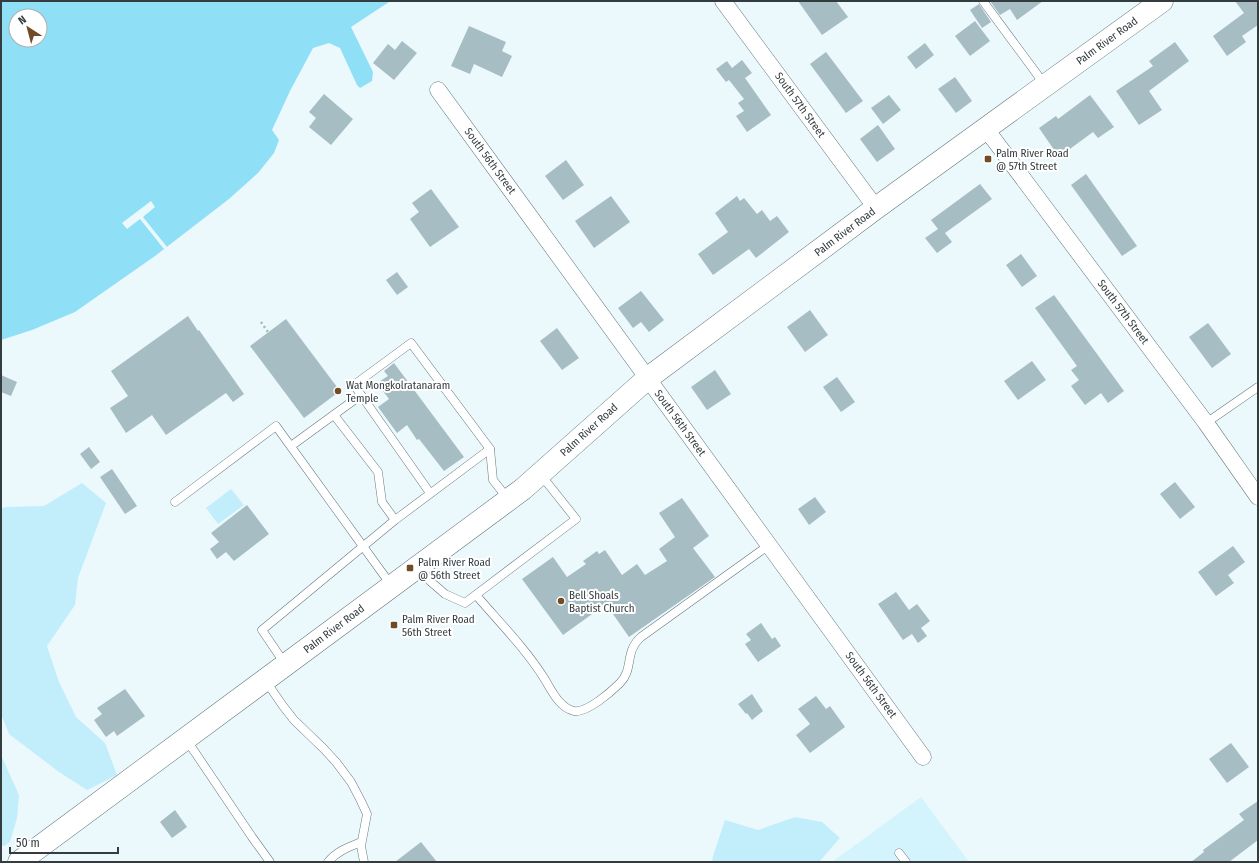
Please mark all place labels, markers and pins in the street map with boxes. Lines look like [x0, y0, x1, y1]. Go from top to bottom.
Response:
place label: Palm River Road @ 57th Street [996, 147, 1069, 173]
marker: Palm River Road @ 57th Street [983, 154, 993, 164]
place label: Wat Mongkolratanaram Temple [346, 379, 450, 405]
marker: Wat Mongkolratanaram Temple [333, 386, 343, 396]
place label: Palm River Road @ 56th Street [418, 556, 491, 582]
marker: Palm River Road @ 56th Street [405, 563, 415, 573]
place label: Bell Shoals Baptist Church [569, 589, 635, 615]
marker: Bell Shoals Baptist Church [556, 596, 566, 606]
place label: Palm River Road 56th Street [402, 613, 475, 639]
marker: Palm River Road 56th Street [389, 620, 399, 630]

